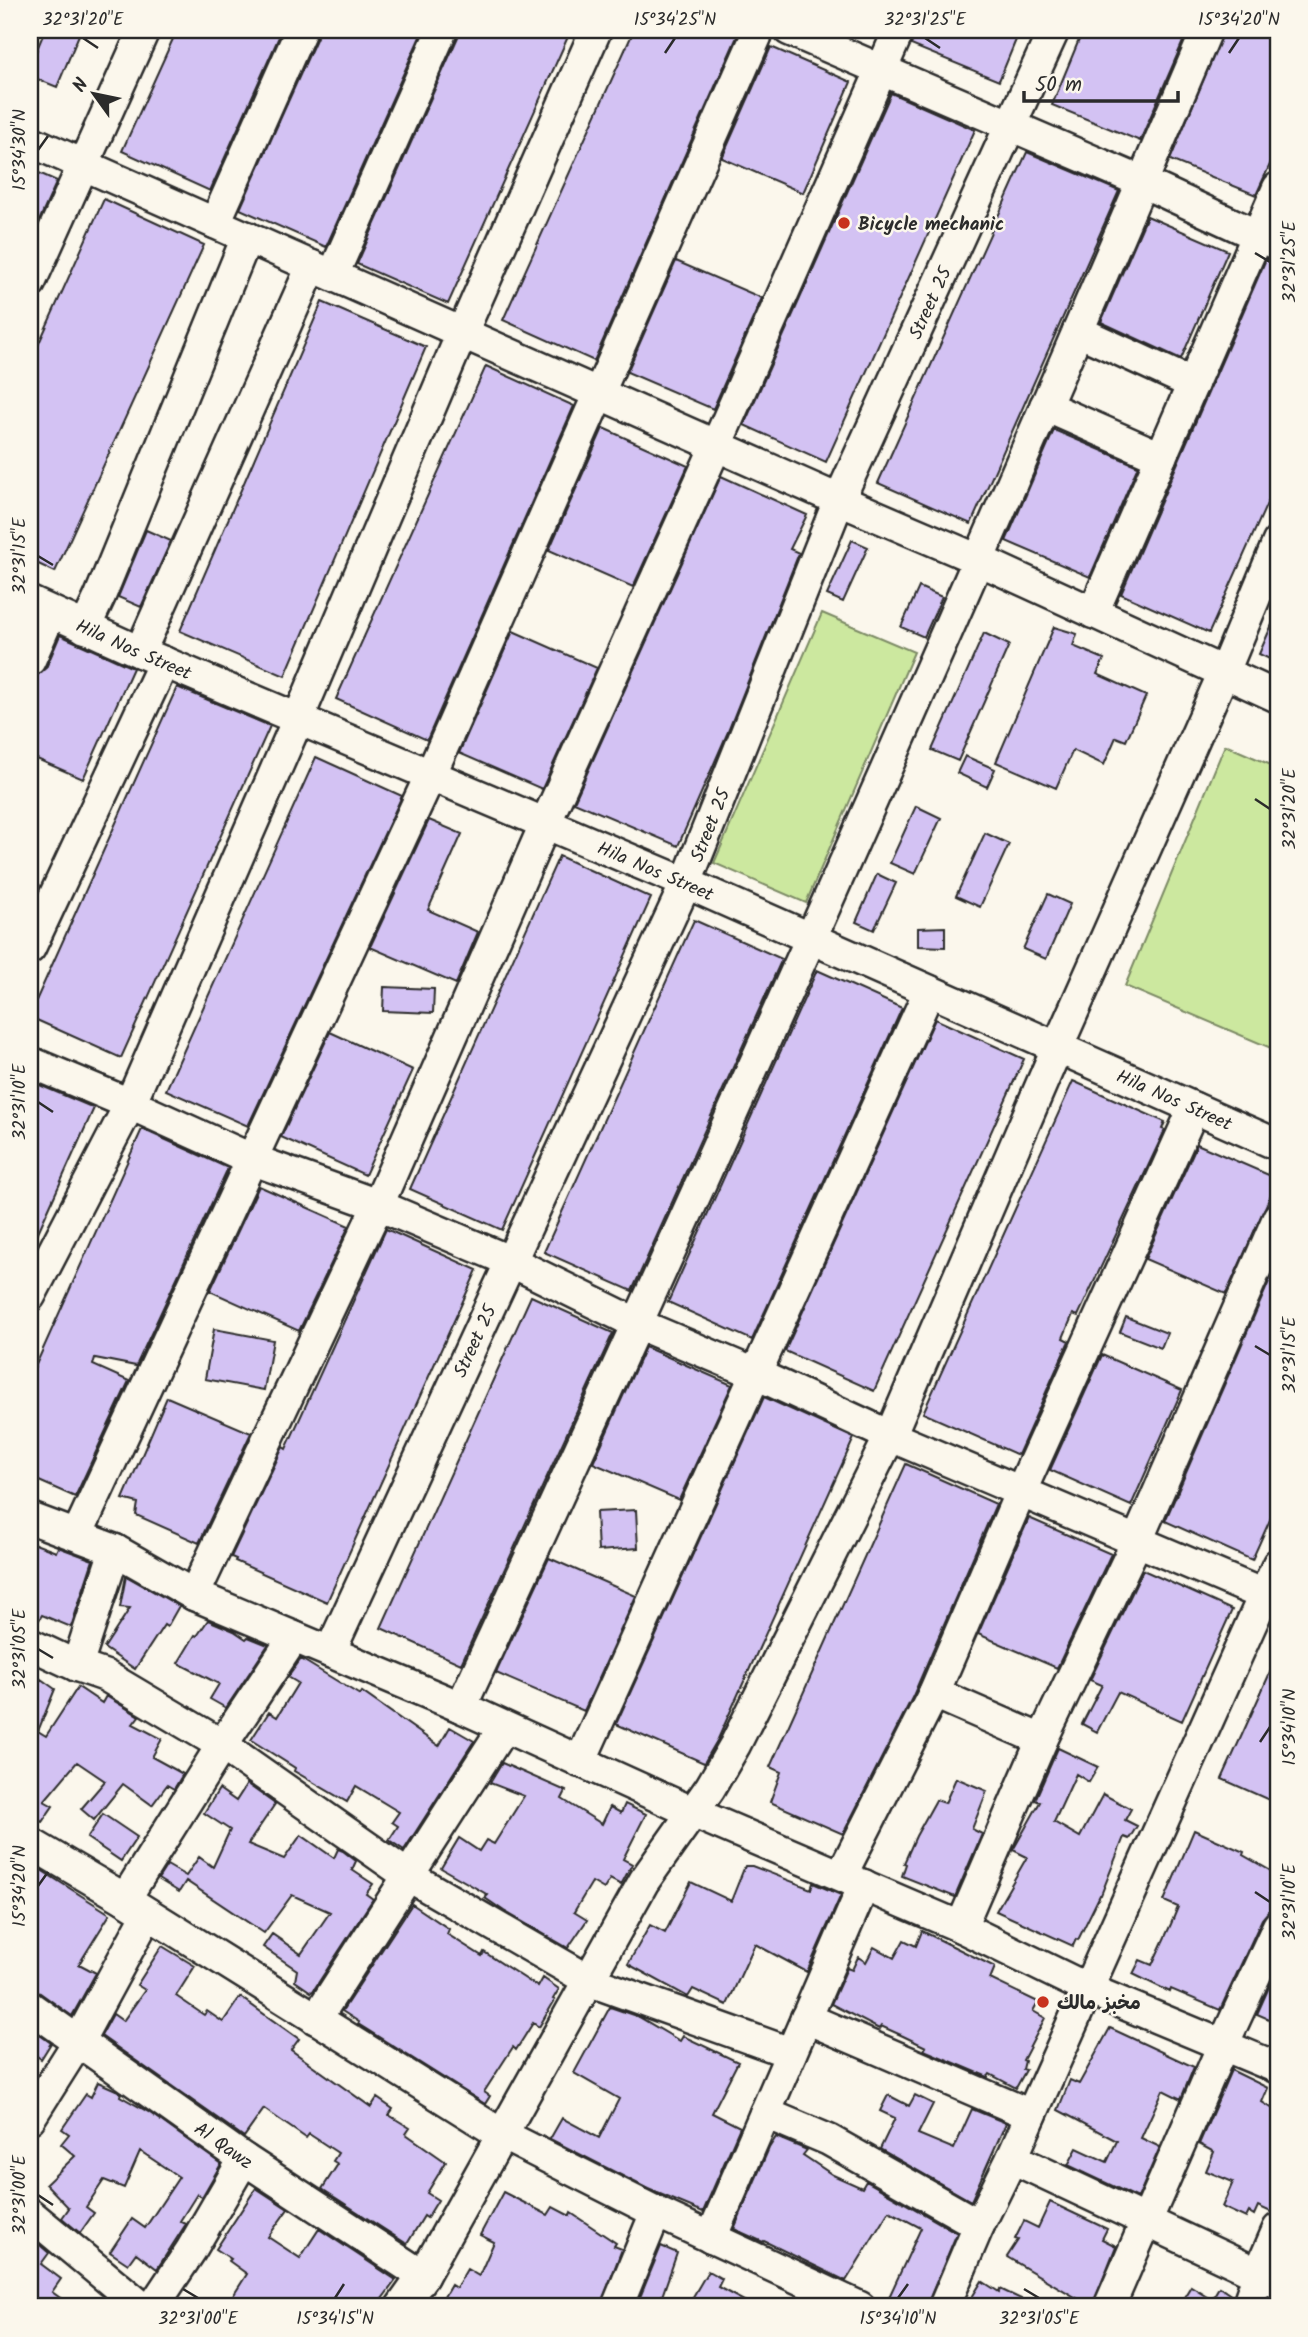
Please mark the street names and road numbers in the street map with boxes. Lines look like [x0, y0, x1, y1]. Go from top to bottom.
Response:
street label: Street 25 [901, 260, 962, 345]
street label: Hila Nos Street [70, 612, 196, 689]
street label: Street 25 [683, 783, 740, 867]
street label: Hila Nos Street [592, 834, 719, 911]
street label: Hila Nos Street [1111, 1062, 1237, 1140]
street label: Street 25 [446, 1299, 506, 1383]
street label: Al Qawz [187, 2115, 258, 2178]

